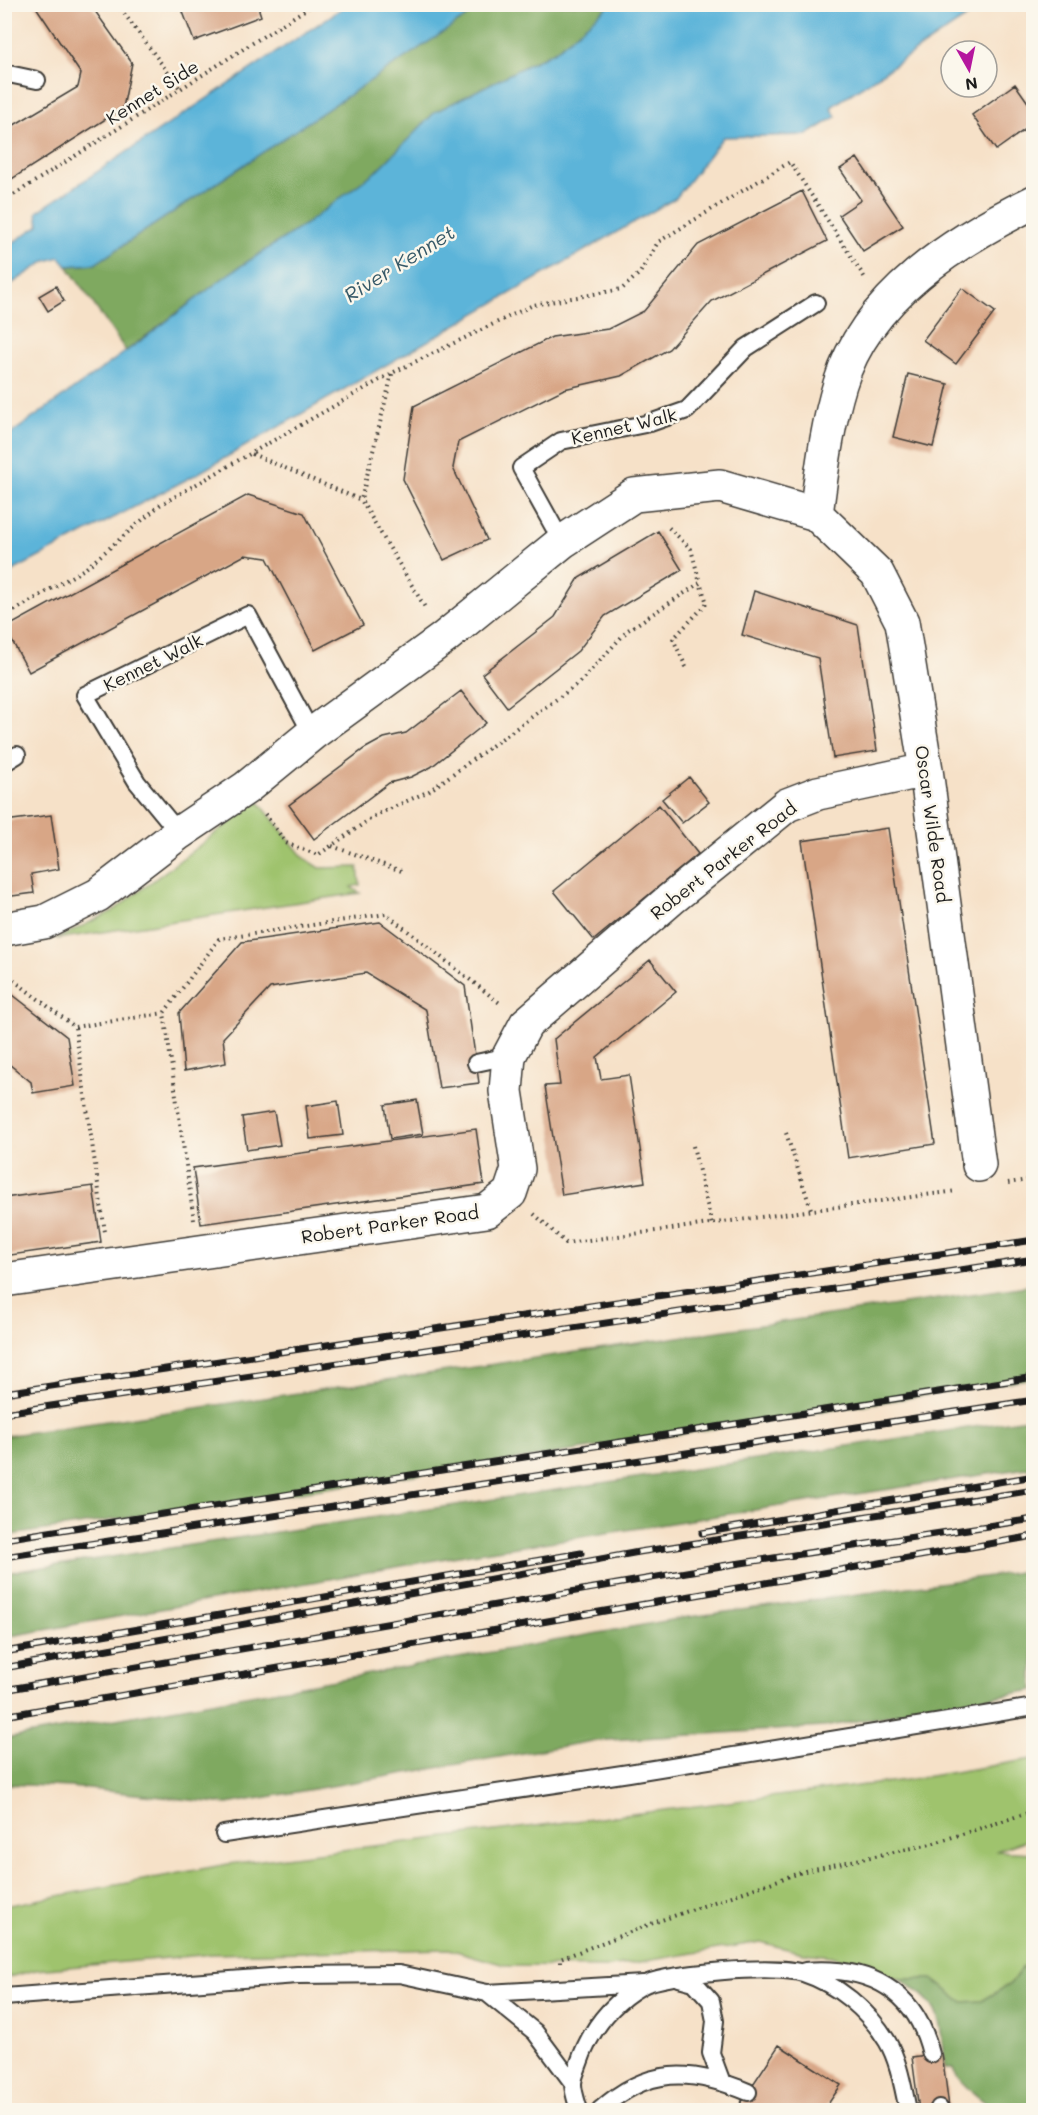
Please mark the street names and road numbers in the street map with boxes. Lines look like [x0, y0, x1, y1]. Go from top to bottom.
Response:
street label: Kennet Side [101, 54, 203, 130]
street label: Kennet Walk [569, 402, 679, 450]
street label: Kennet Walk [99, 628, 207, 696]
street label: Oscar Wilde Road [910, 744, 956, 904]
street label: Robert Parker Road [645, 795, 801, 925]
street label: Robert Parker Road [300, 1200, 480, 1248]

